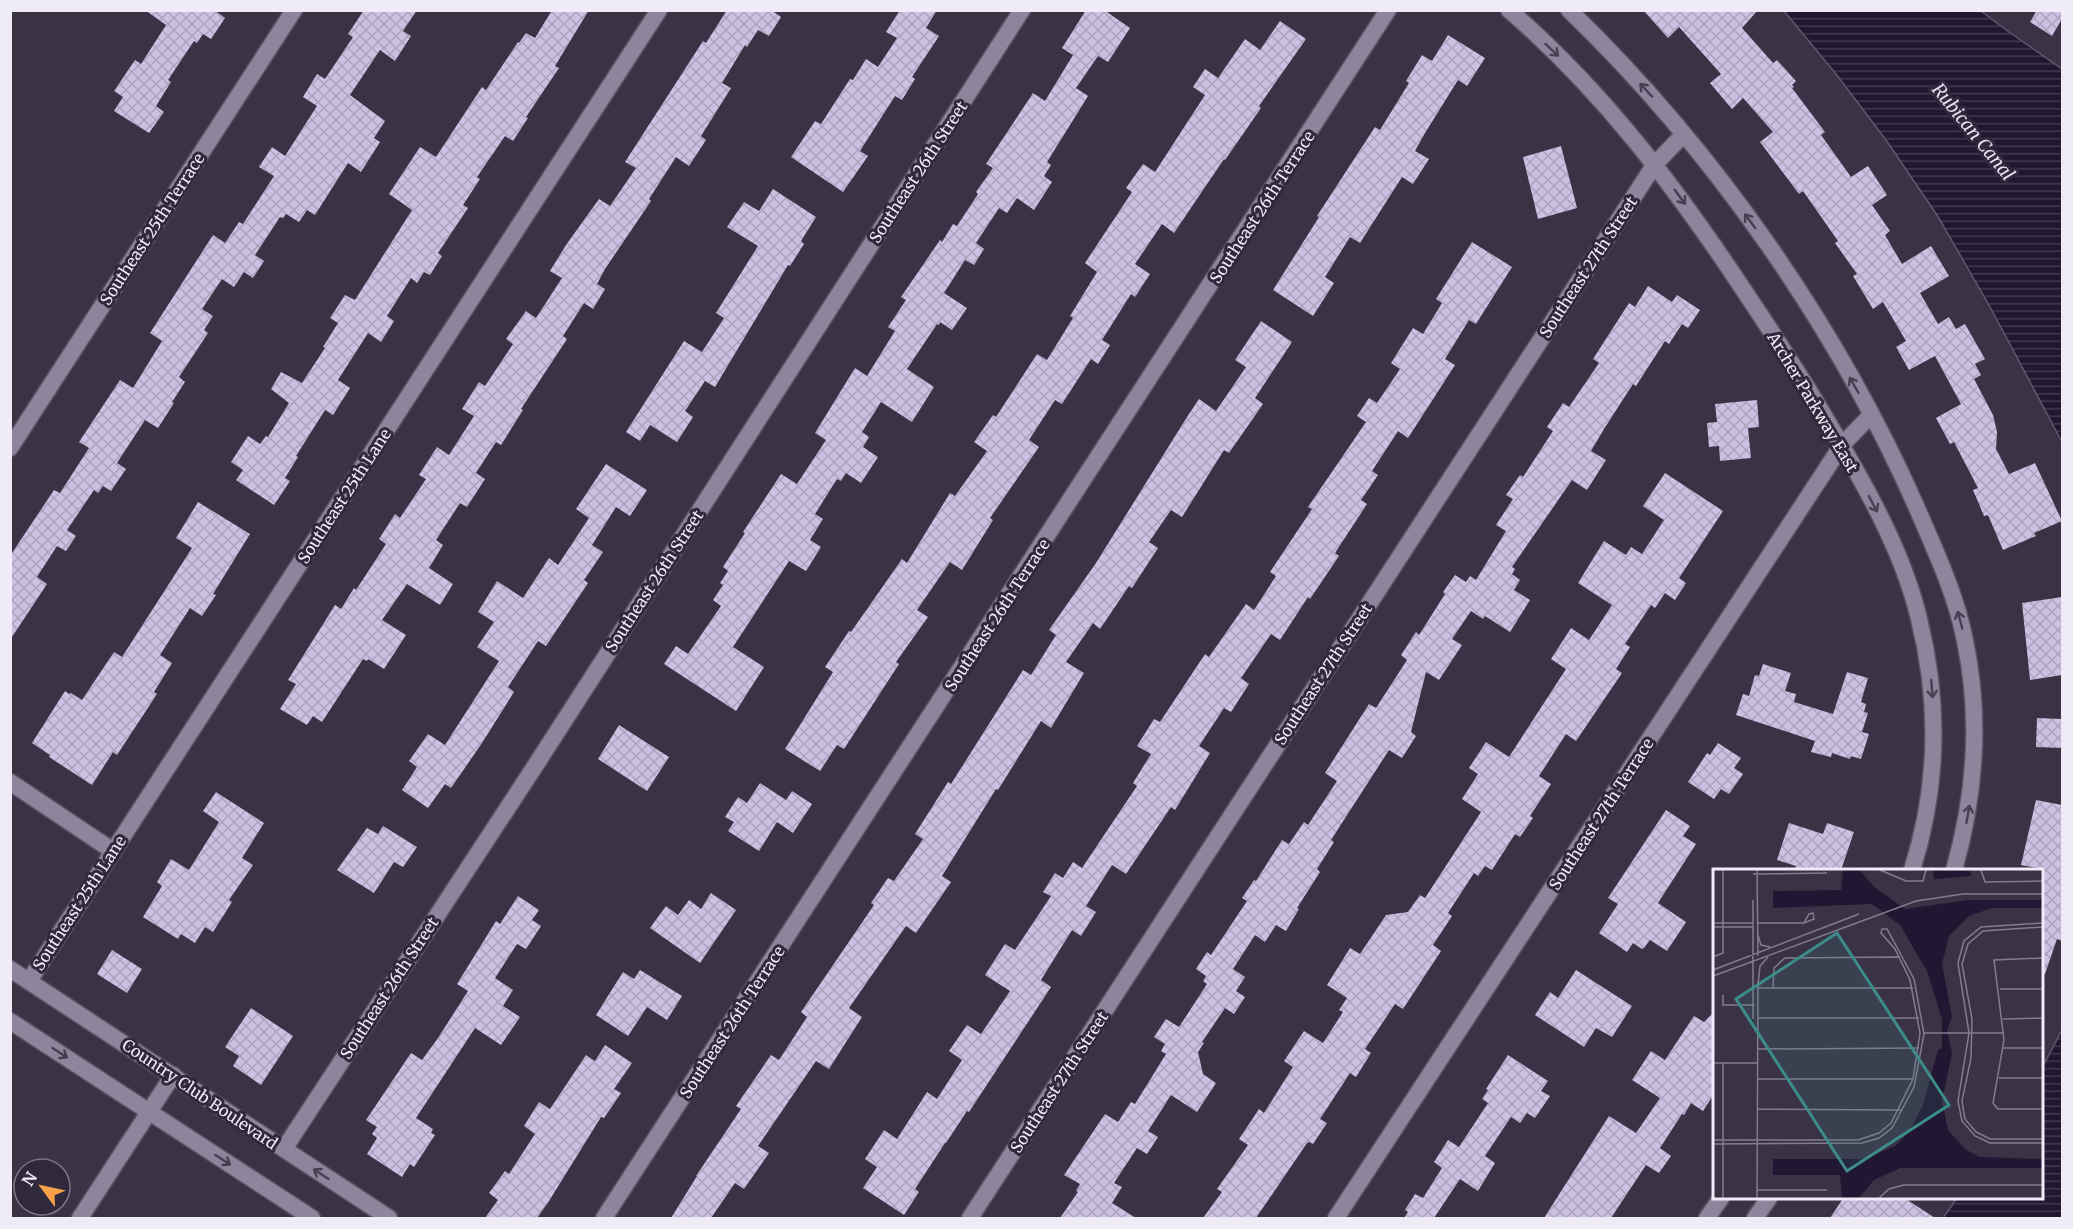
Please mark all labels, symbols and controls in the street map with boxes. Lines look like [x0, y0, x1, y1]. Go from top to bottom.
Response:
one-way arrow [1544, 43, 1559, 57]
water label: Rubican Canal [1927, 78, 2020, 185]
one-way arrow [1639, 83, 1653, 98]
street label: Southeast 26th Street [865, 97, 972, 247]
street label: Southeast 26th Terrace [1205, 127, 1319, 287]
street label: Southeast 25th Terrace [95, 149, 209, 309]
one-way arrow [1674, 189, 1687, 205]
street label: Southeast 27th Street [1535, 192, 1642, 341]
one-way arrow [1744, 213, 1756, 229]
street label: Archer Parkway East [1763, 328, 1863, 476]
one-way arrow [1848, 377, 1860, 394]
street label: Southeast 25th Lane [293, 425, 395, 567]
one-way arrow [1868, 495, 1879, 513]
street label: Southeast 26th Street [601, 506, 708, 656]
street label: Southeast 26th Terrace [940, 535, 1054, 695]
street label: Southeast 27th Street [1270, 599, 1377, 748]
one-way arrow [1954, 611, 1965, 630]
one-way arrow [1927, 678, 1938, 698]
street label: Southeast 27th Terrace [1544, 734, 1658, 894]
one-way arrow [1962, 804, 1973, 824]
street label: Southeast 25th Lane [28, 832, 130, 974]
inset map [1713, 869, 2043, 1199]
street label: Southeast 26th Street [336, 913, 443, 1063]
street label: Southeast 26th Terrace [675, 942, 789, 1102]
street label: Southeast 27th Street [1006, 1007, 1113, 1156]
street label: Country Club Boulevard [119, 1035, 282, 1154]
one-way arrow [51, 1047, 67, 1059]
one-way arrow [214, 1154, 231, 1166]
north arrow [12, 1157, 72, 1217]
one-way arrow [312, 1167, 329, 1180]
text: N [18, 1168, 41, 1190]

